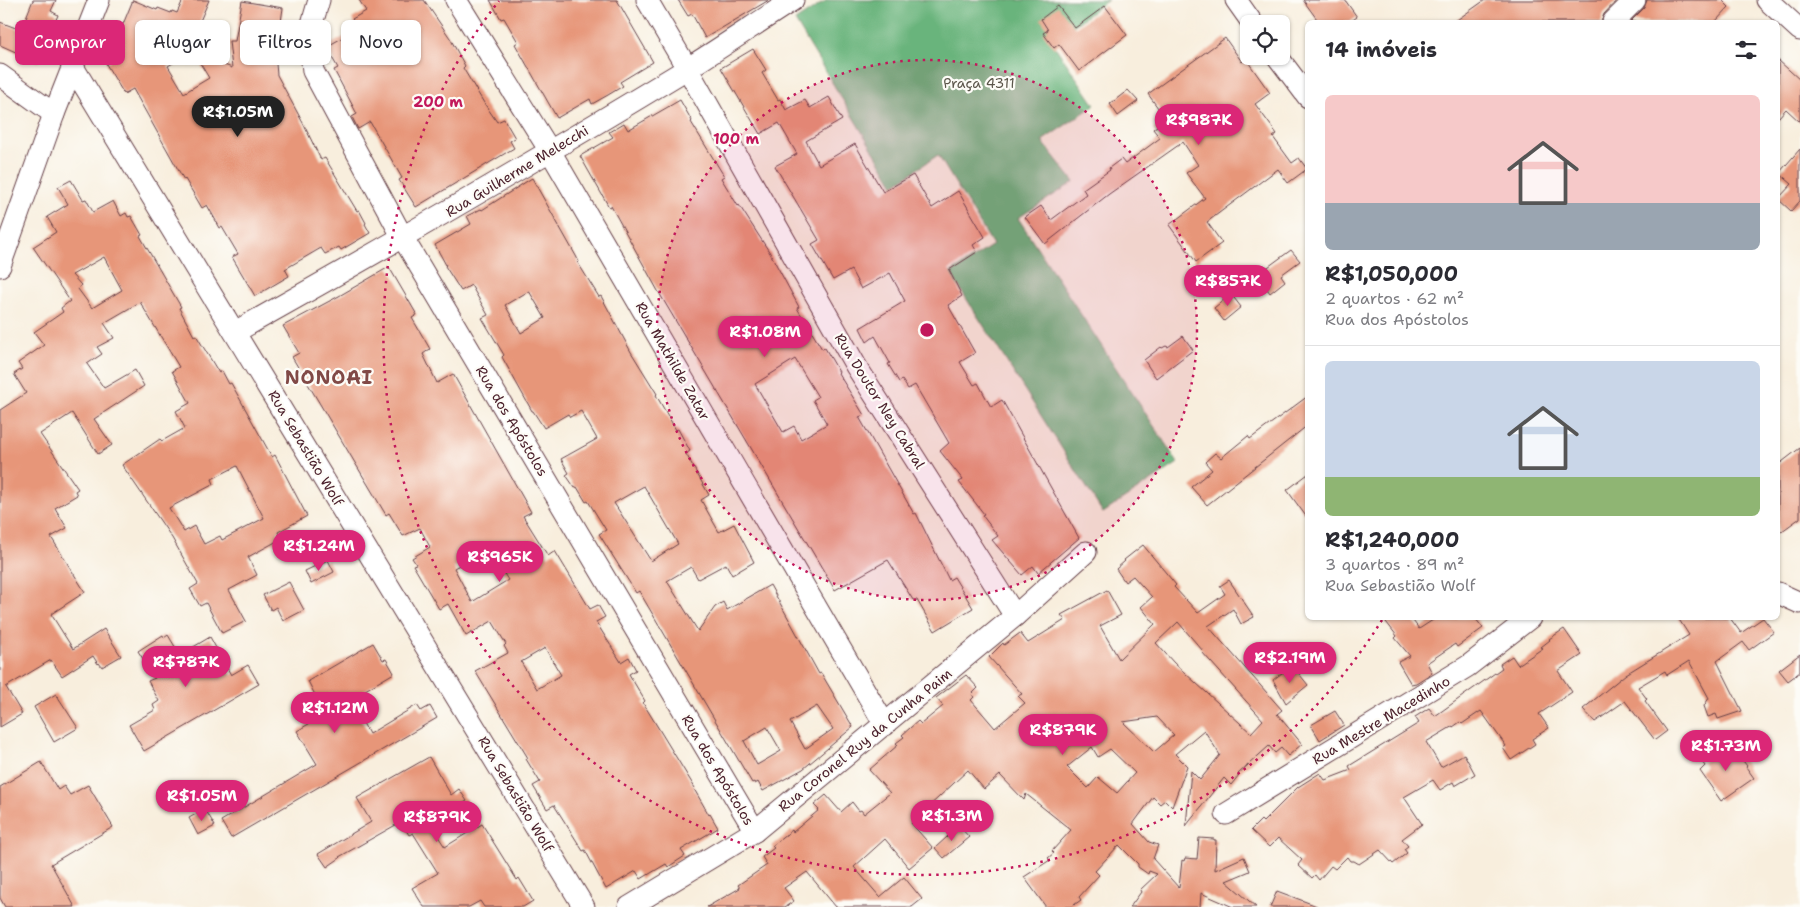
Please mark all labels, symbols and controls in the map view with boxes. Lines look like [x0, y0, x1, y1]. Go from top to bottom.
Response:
map controls [1240, 15, 1290, 65]
button: locate [1240, 15, 1290, 65]
chip: Comprar [15, 20, 125, 65]
chip: Alugar [135, 20, 230, 65]
chip: Filtros [240, 20, 331, 65]
chip: Novo [341, 20, 421, 65]
text: 14 imóveis [1325, 36, 1437, 64]
icon: filters [1732, 36, 1760, 64]
park label: Praça 4311 [943, 74, 1015, 92]
text: 200 m [413, 92, 463, 112]
pin: R$1.05M [192, 96, 284, 138]
text: R$1.05M [203, 101, 273, 122]
pin: R$987K [1158, 104, 1240, 146]
text: R$987K [1166, 109, 1232, 130]
street label: Rua Guilherme Melecchi [442, 121, 592, 221]
icon: home [1498, 128, 1588, 218]
text: 100 m [713, 129, 759, 149]
text: R$1,050,000 [1325, 260, 1458, 288]
pin: R$857K [1187, 264, 1269, 307]
text: R$857K [1195, 270, 1261, 291]
text: 2 quartos · 62 m² [1325, 288, 1464, 309]
street label: Rua Mathilde Zatar [632, 298, 714, 424]
text: Rua dos Apóstolos [1325, 309, 1469, 330]
pin: R$1.08M [719, 316, 811, 358]
text: R$1.08M [729, 321, 801, 342]
centre of rings [918, 321, 936, 339]
street label: Rua Doutor Ney Cabral [831, 330, 930, 473]
street label: Rua dos Apóstolos [472, 362, 552, 480]
district label: NONOAI [285, 365, 373, 390]
street label: Rua Sebastião Wolf [264, 387, 348, 510]
icon: home [1498, 393, 1588, 483]
text: R$1,240,000 [1325, 526, 1459, 554]
pin: R$1.24M [273, 530, 365, 572]
text: R$1.24M [283, 535, 355, 556]
pin: R$965K [459, 540, 541, 583]
text: R$965K [467, 546, 533, 567]
text: 3 quartos · 89 m² [1325, 554, 1464, 575]
text: Rua Sebastião Wolf [1325, 575, 1476, 596]
pin: R$2.19M [1244, 642, 1336, 684]
pin: R$787K [145, 646, 227, 688]
text: R$2.19M [1254, 647, 1326, 668]
text: R$787K [153, 651, 219, 672]
street label: Rua Coronel Ruy da Cunha Paim [774, 664, 956, 816]
street label: Rua Mestre Macedinho [1309, 672, 1453, 768]
pin: R$1.12M [289, 692, 381, 734]
text: R$1.12M [302, 697, 368, 718]
street label: Rua dos Apóstolos [678, 711, 758, 829]
pin: R$879K [1022, 714, 1104, 756]
text: R$879K [1030, 719, 1097, 740]
pin: R$1.73M [1680, 730, 1772, 772]
street label: Rua Sebastião Wolf [474, 733, 558, 856]
text: R$1.73M [1691, 735, 1761, 756]
pin: R$1.05M [156, 780, 248, 822]
text: R$1.05M [167, 785, 237, 806]
pin: R$879K [396, 800, 478, 843]
pin: R$1.3M [911, 800, 993, 842]
text: R$1.3M [922, 805, 982, 826]
text: R$879K [404, 806, 471, 827]

